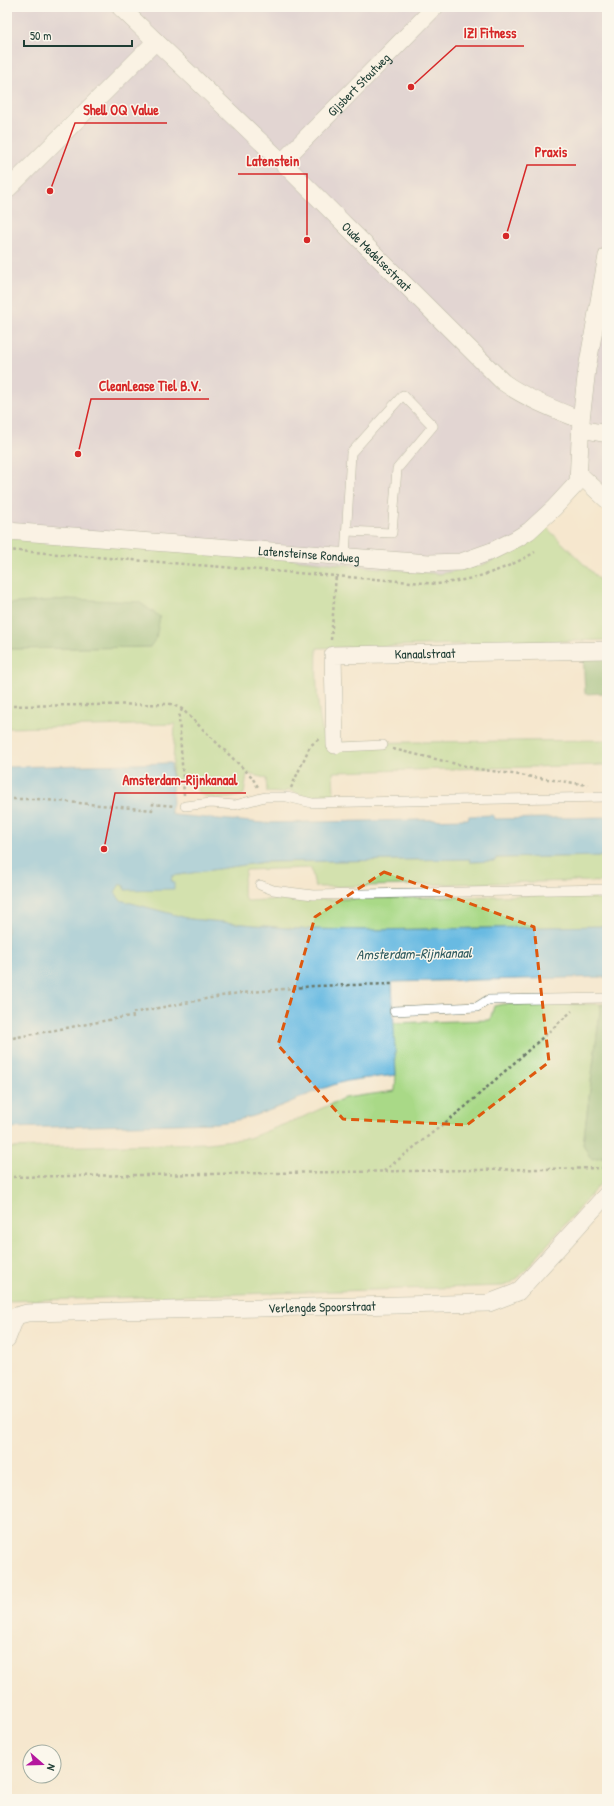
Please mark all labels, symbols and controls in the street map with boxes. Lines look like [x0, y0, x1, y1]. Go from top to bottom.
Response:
callout: IZI Fitness [456, 20, 524, 46]
scale bar [24, 22, 132, 48]
text: IZI Fitness [464, 23, 517, 42]
text: 50 m [30, 27, 51, 44]
street label: Gijsbert Stoutweg [323, 49, 394, 120]
callout: Shell OQ Value [75, 97, 167, 123]
text: Shell OQ Value [83, 100, 159, 119]
callout: Praxis [527, 139, 576, 165]
text: Praxis [535, 142, 568, 161]
callout: Latenstein [238, 148, 307, 174]
text: Latenstein [247, 151, 299, 170]
street label: Oude Medelsestraat [338, 218, 416, 296]
callout: CleanLease Tiel B.V. [91, 373, 209, 399]
text: CleanLease Tiel B.V. [99, 376, 201, 395]
street label: Latensteinse Rondweg [258, 541, 361, 567]
street label: Kanaalstraat [394, 644, 456, 663]
callout: Amsterdam-Rijnkanaal [115, 767, 246, 793]
text: Amsterdam-Rijnkanaal [122, 770, 238, 790]
water label: Amsterdam-Rijnkanaal [356, 942, 473, 964]
street label: Verlengde Spoorstraat [268, 1296, 376, 1317]
north arrow [22, 1744, 62, 1784]
text: N [44, 1762, 59, 1773]

